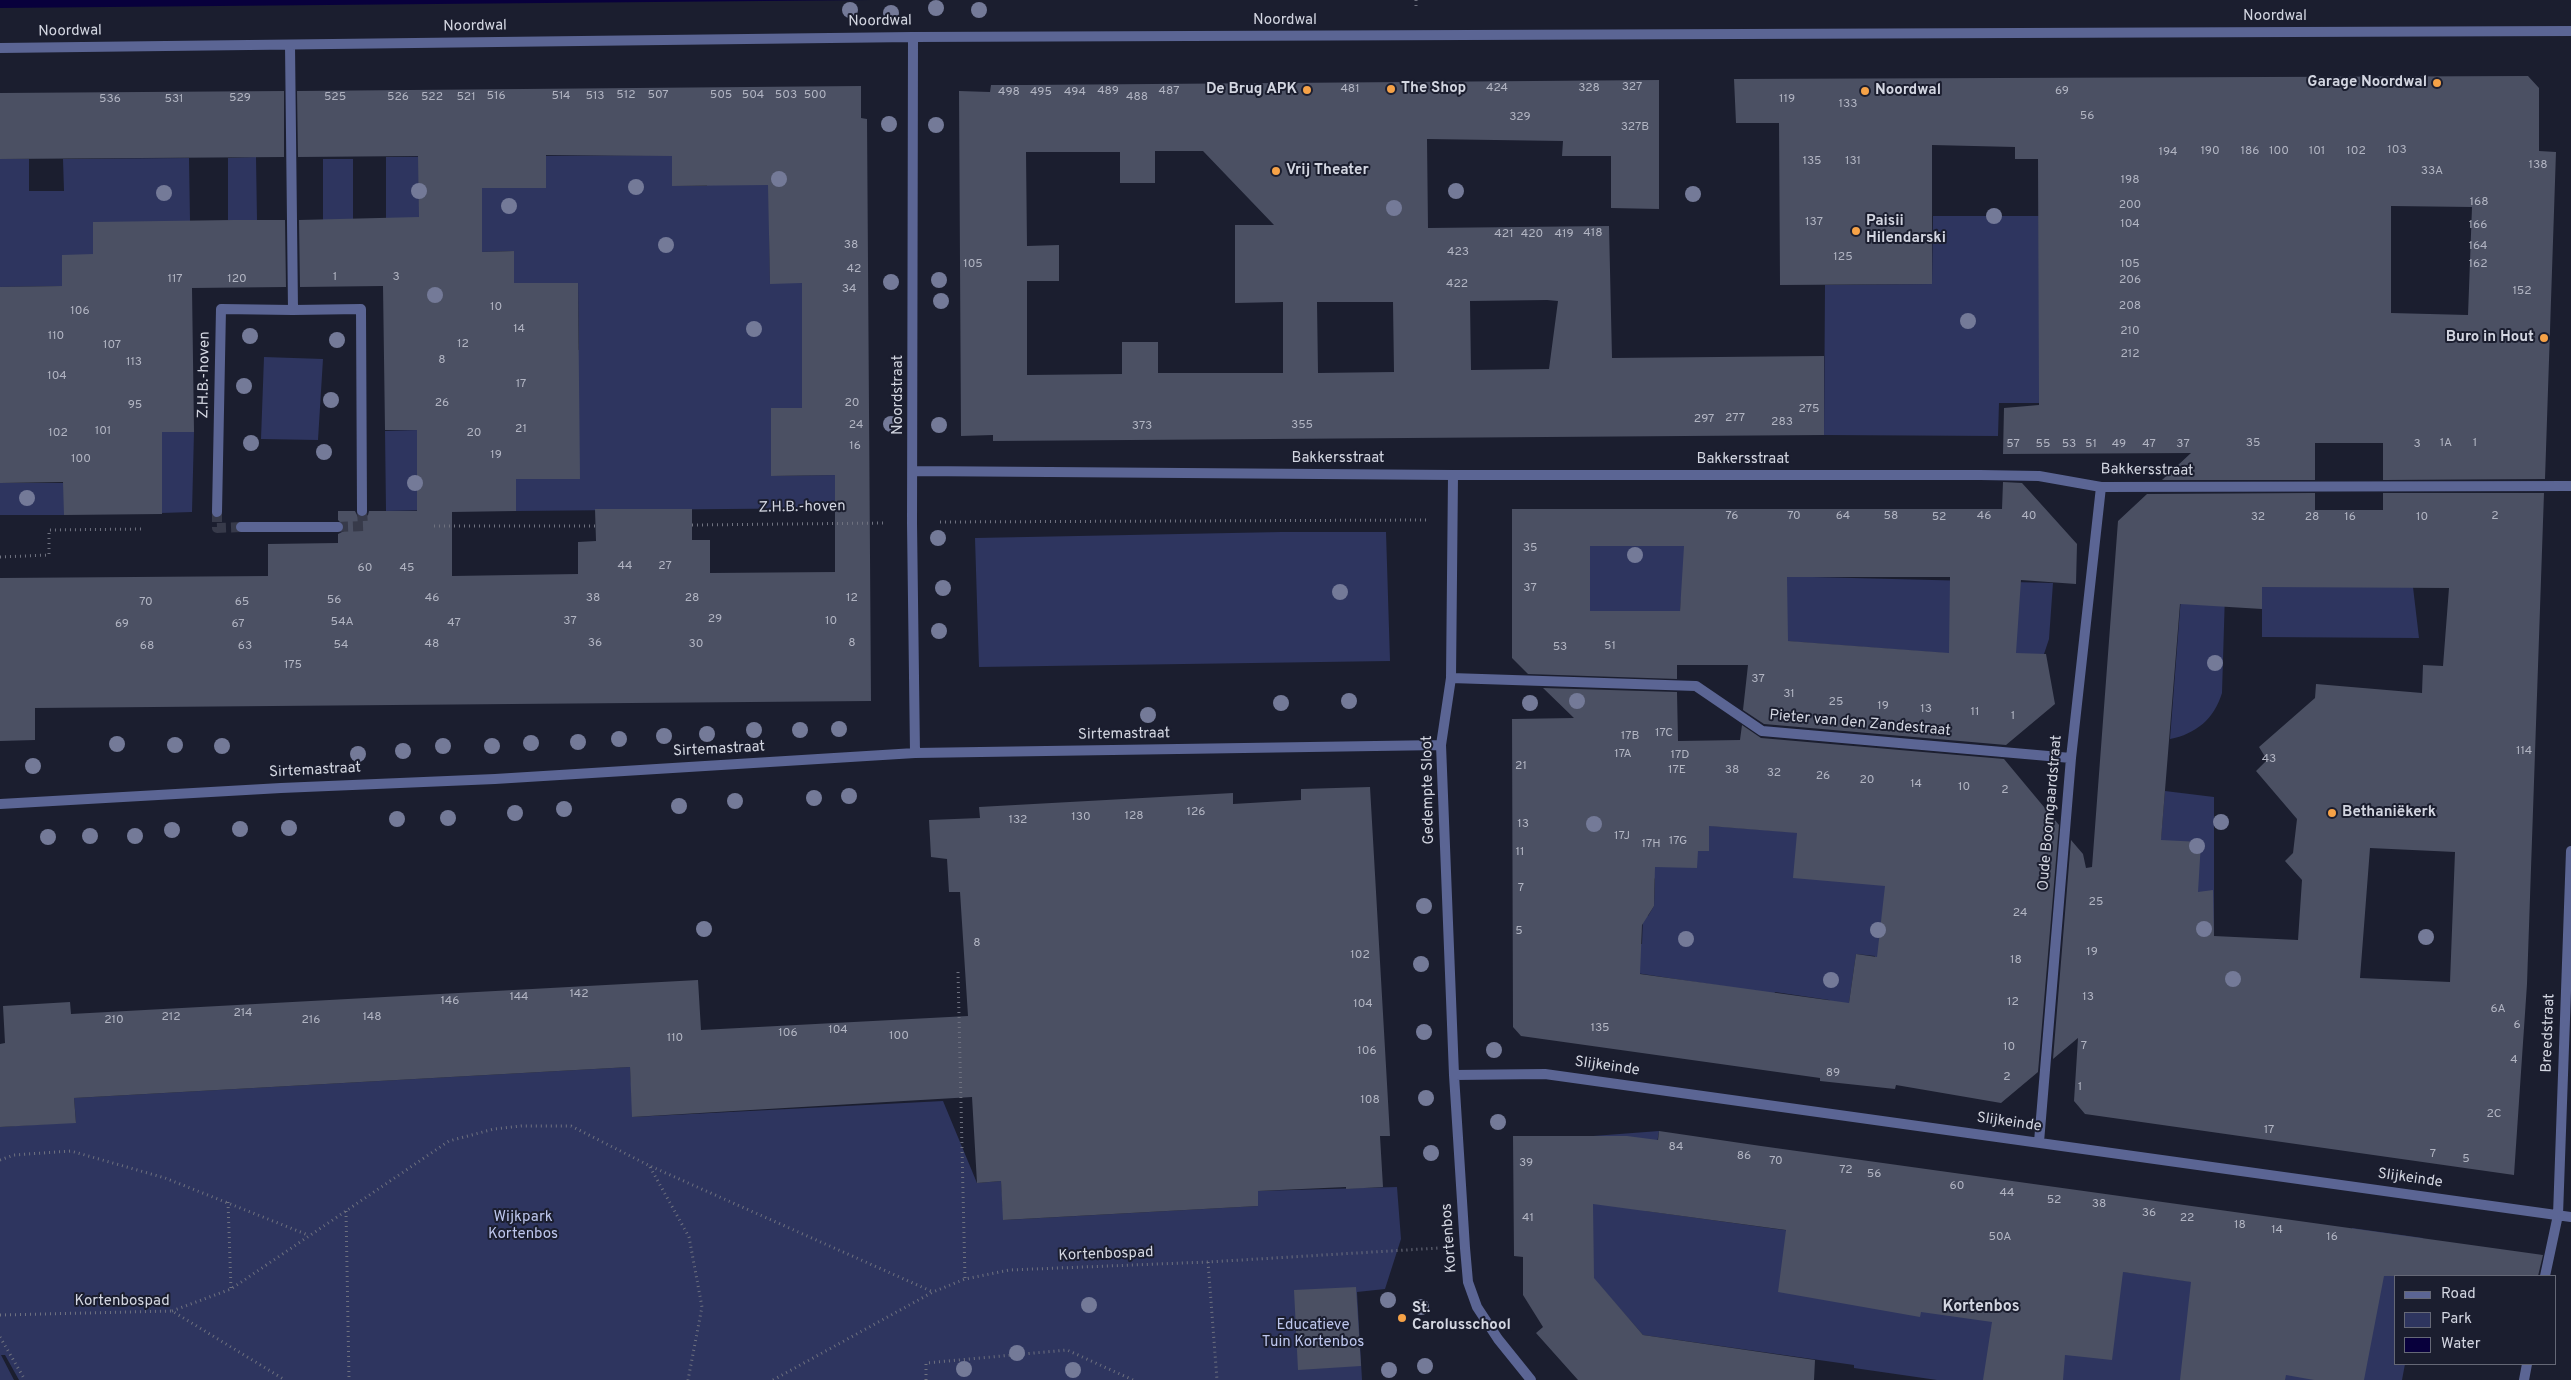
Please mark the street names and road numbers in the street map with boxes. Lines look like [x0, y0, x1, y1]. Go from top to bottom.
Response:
street label: Noordwal [2243, 8, 2307, 26]
street label: Noordwal [848, 12, 912, 32]
street label: Noordwal [1253, 12, 1317, 30]
street label: Noordwal [443, 17, 507, 37]
street label: Noordwal [38, 22, 102, 42]
street label: Z.H.B.-hoven [195, 331, 215, 419]
street label: Noordstraat [890, 355, 908, 435]
street label: Bakkersstraat [1291, 450, 1385, 468]
street label: Bakkersstraat [1696, 451, 1790, 469]
street label: Bakkersstraat [2100, 461, 2194, 481]
street label: Z.H.B.-hoven [758, 498, 846, 518]
street label: Pieter van den Zandestraat [1769, 707, 1951, 741]
street label: Sirtemastraat [1078, 725, 1170, 745]
street label: Oude Boomgaardstraat [2035, 734, 2067, 892]
street label: Gedempte Sloot [1419, 735, 1439, 845]
street label: Sirtemastraat [673, 739, 765, 761]
street label: Sirtemastraat [269, 760, 361, 782]
street label: Breedstraat [2539, 993, 2559, 1073]
street label: Slijkeinde [1573, 1054, 1641, 1080]
street label: Slijkeinde [1975, 1110, 2043, 1136]
street label: Slijkeinde [2376, 1166, 2444, 1192]
street label: Kortenbos [1439, 1202, 1461, 1274]
street label: Kortenbospad [1058, 1244, 1154, 1266]
street label: Kortenbospad [74, 1293, 170, 1311]

